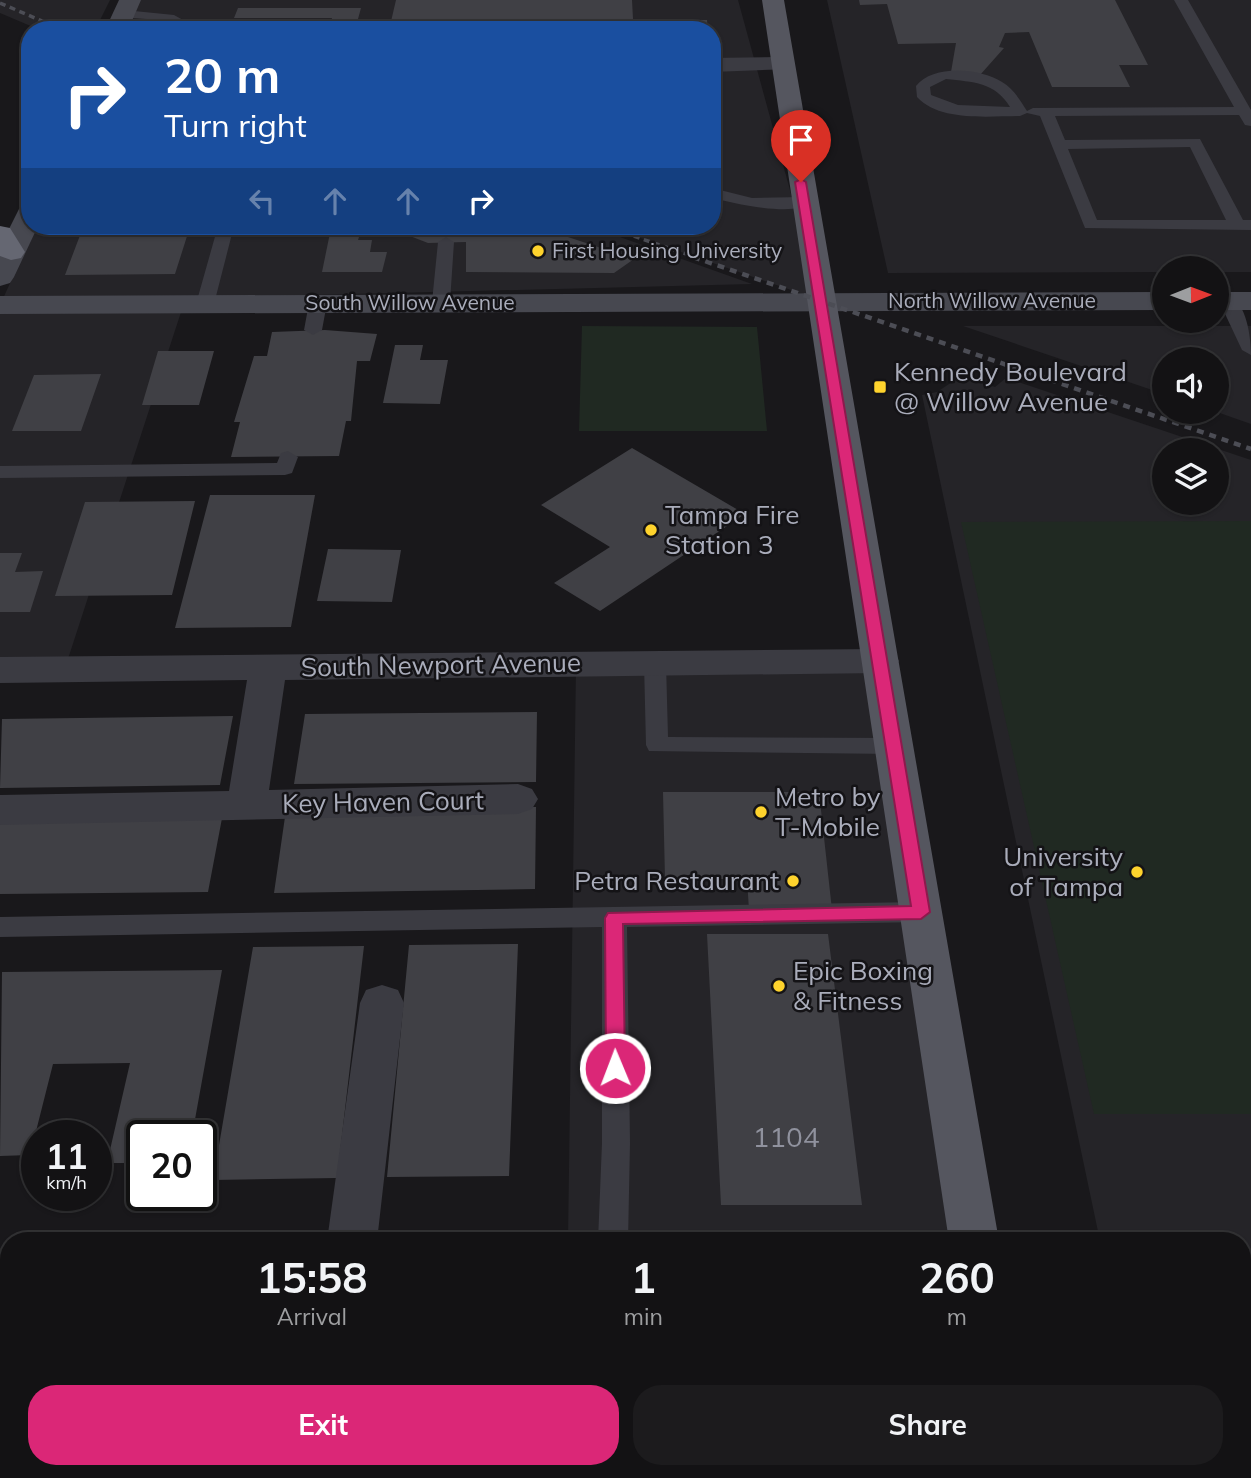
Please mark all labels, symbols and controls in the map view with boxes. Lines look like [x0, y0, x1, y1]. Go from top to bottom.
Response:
text: 20 m [164, 44, 280, 105]
icon: right [49, 49, 140, 140]
text: Turn right [164, 105, 307, 145]
pin [771, 110, 831, 182]
icon: arrive [782, 121, 820, 159]
icon: left [243, 182, 281, 220]
icon: ahead [316, 182, 354, 220]
icon: ahead [389, 182, 427, 220]
icon: right [462, 182, 500, 220]
place label: First Housing University [552, 237, 782, 263]
marker: First Housing University [530, 243, 546, 259]
north arrow [1152, 256, 1228, 332]
map controls [1152, 256, 1229, 515]
street label: North Willow Avenue [888, 287, 1096, 313]
street label: South Willow Avenue [305, 289, 515, 315]
button: sound [1152, 347, 1229, 424]
place label: Kennedy Boulevard @ Willow Avenue [894, 355, 1127, 418]
marker: Kennedy Boulevard @ Willow Avenue [872, 379, 888, 395]
button: layers [1152, 438, 1229, 515]
place label: Tampa Fire Station 3 [665, 498, 799, 561]
marker: Tampa Fire Station 3 [643, 522, 659, 538]
street label: South Newport Avenue [301, 646, 581, 683]
place label: Metro by T-Mobile [775, 780, 881, 843]
street label: Key Haven Court [282, 783, 484, 820]
marker: Metro by T-Mobile [753, 804, 769, 820]
place label: University of Tampa [1003, 840, 1123, 903]
place label: Petra Restaurant [574, 864, 779, 897]
marker: University of Tampa [1129, 864, 1145, 880]
marker: Petra Restaurant [785, 873, 801, 889]
place label: Epic Boxing & Fitness [793, 954, 933, 1017]
marker: Epic Boxing & Fitness [771, 978, 787, 994]
position arrow [578, 1031, 652, 1105]
house number: 1104 [752, 1119, 820, 1154]
speed limit sign: 20 [126, 1120, 217, 1211]
text: 11 [45, 1134, 88, 1178]
text: km/h [46, 1171, 87, 1194]
text: 15:58 [256, 1251, 367, 1304]
text: 1 [631, 1251, 656, 1304]
text: 260 [919, 1251, 995, 1304]
text: Arrival [277, 1302, 347, 1331]
text: min [624, 1302, 663, 1331]
text: m [947, 1302, 967, 1331]
button: Exit [28, 1385, 619, 1465]
button: Share [633, 1385, 1223, 1465]

